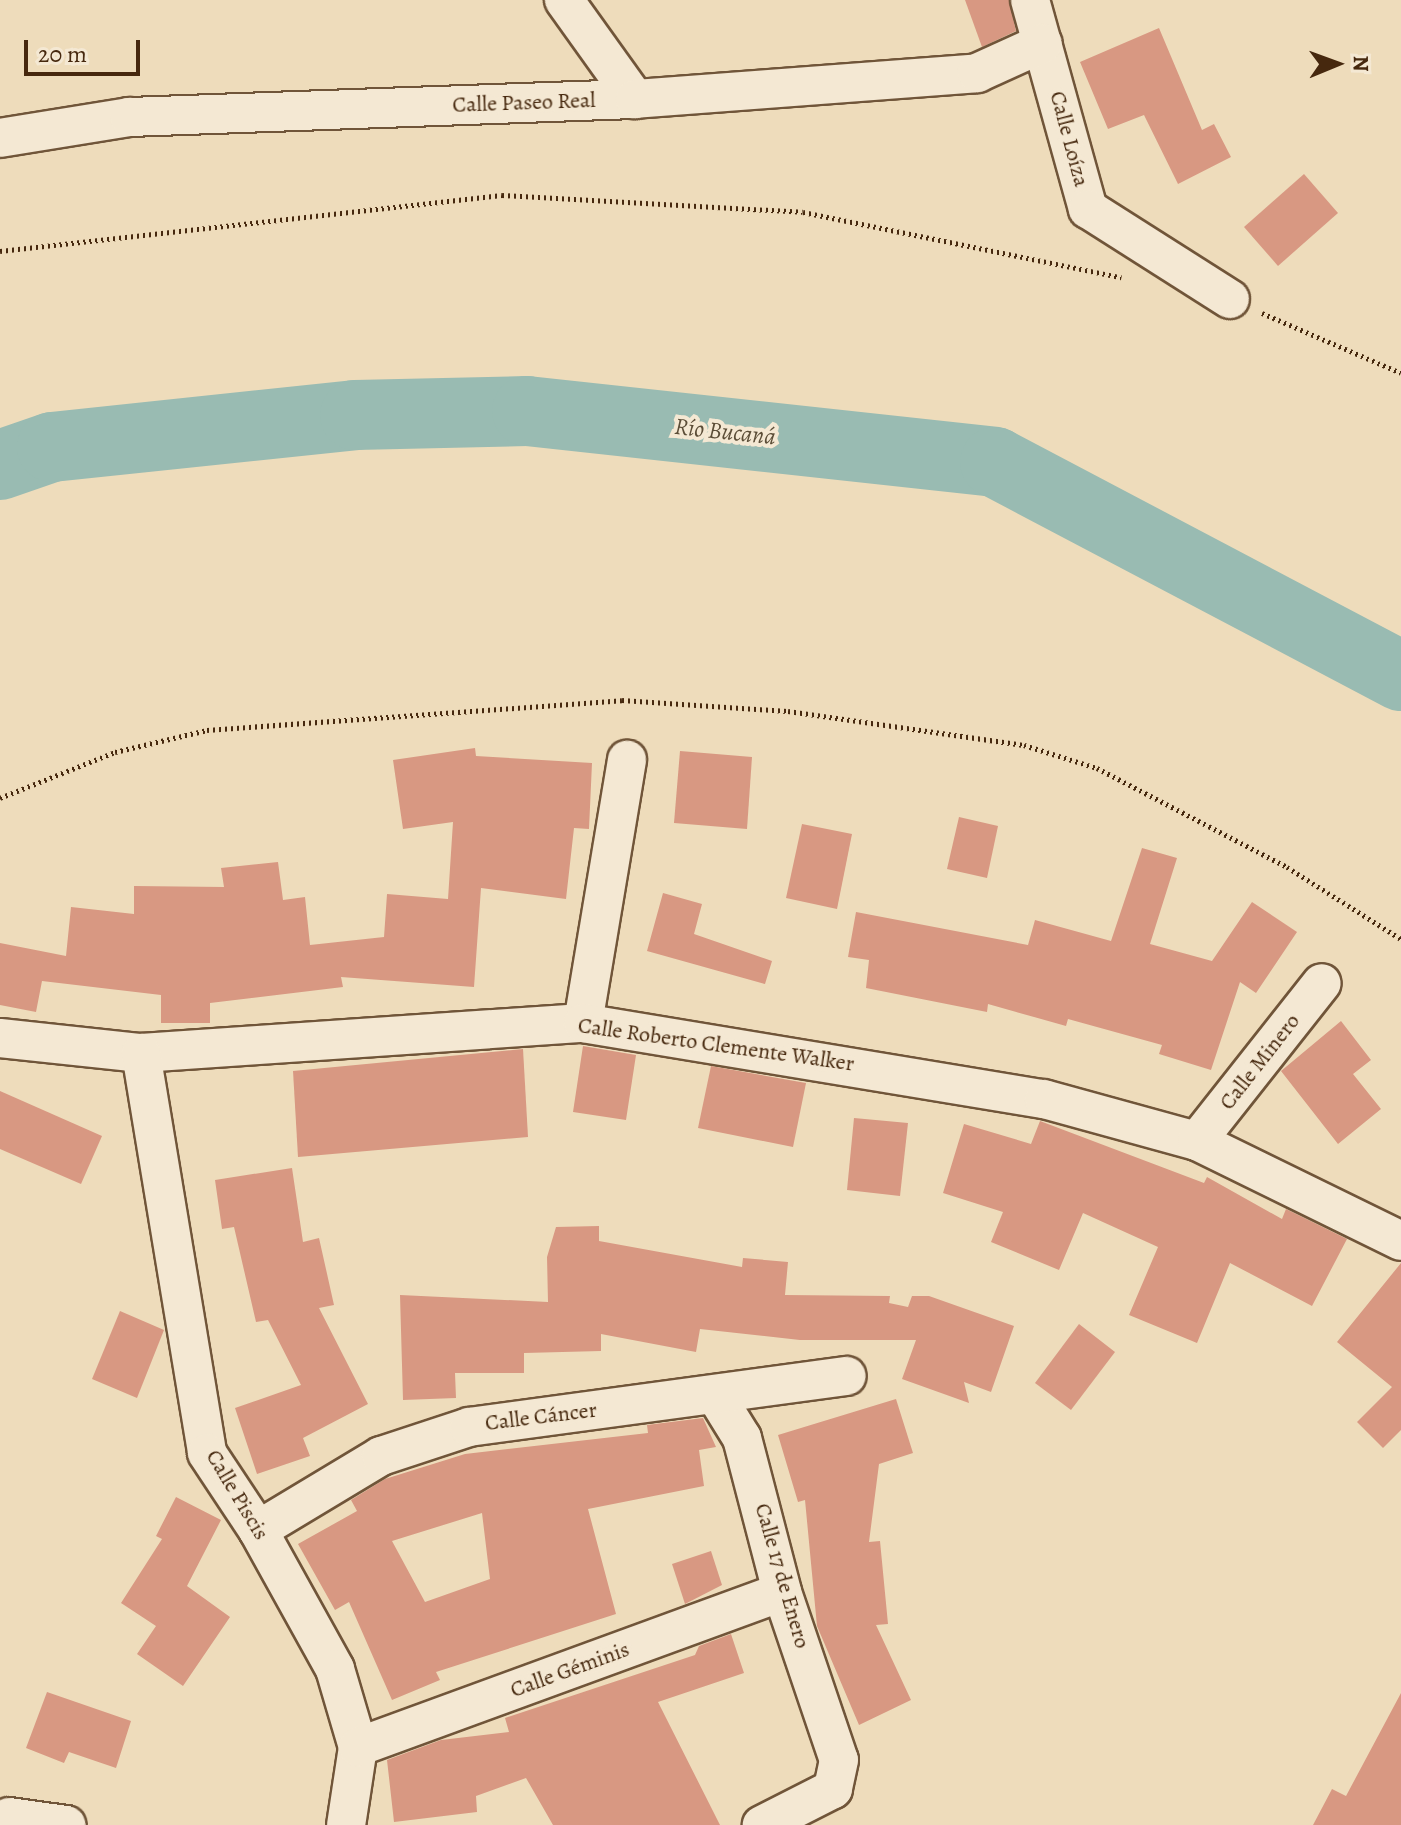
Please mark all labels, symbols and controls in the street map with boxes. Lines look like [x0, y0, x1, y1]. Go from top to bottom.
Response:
scale bar [28, 24, 144, 74]
north arrow [1297, 24, 1377, 104]
text: 20 m [38, 38, 87, 70]
text: N [1346, 55, 1376, 72]
street label: Calle Paseo Real [452, 87, 596, 119]
street label: Calle Loíza [1044, 88, 1094, 190]
water label: Río Bucaná [673, 412, 777, 452]
street label: Calle Minero [1214, 1009, 1306, 1115]
street label: Calle Roberto Clemente Walker [576, 1013, 856, 1077]
street label: Calle Cáncer [484, 1397, 598, 1437]
street label: Calle Piscis [200, 1445, 274, 1545]
street label: Calle 17 de Enero [749, 1500, 815, 1652]
street label: Calle Géminis [507, 1636, 633, 1704]

